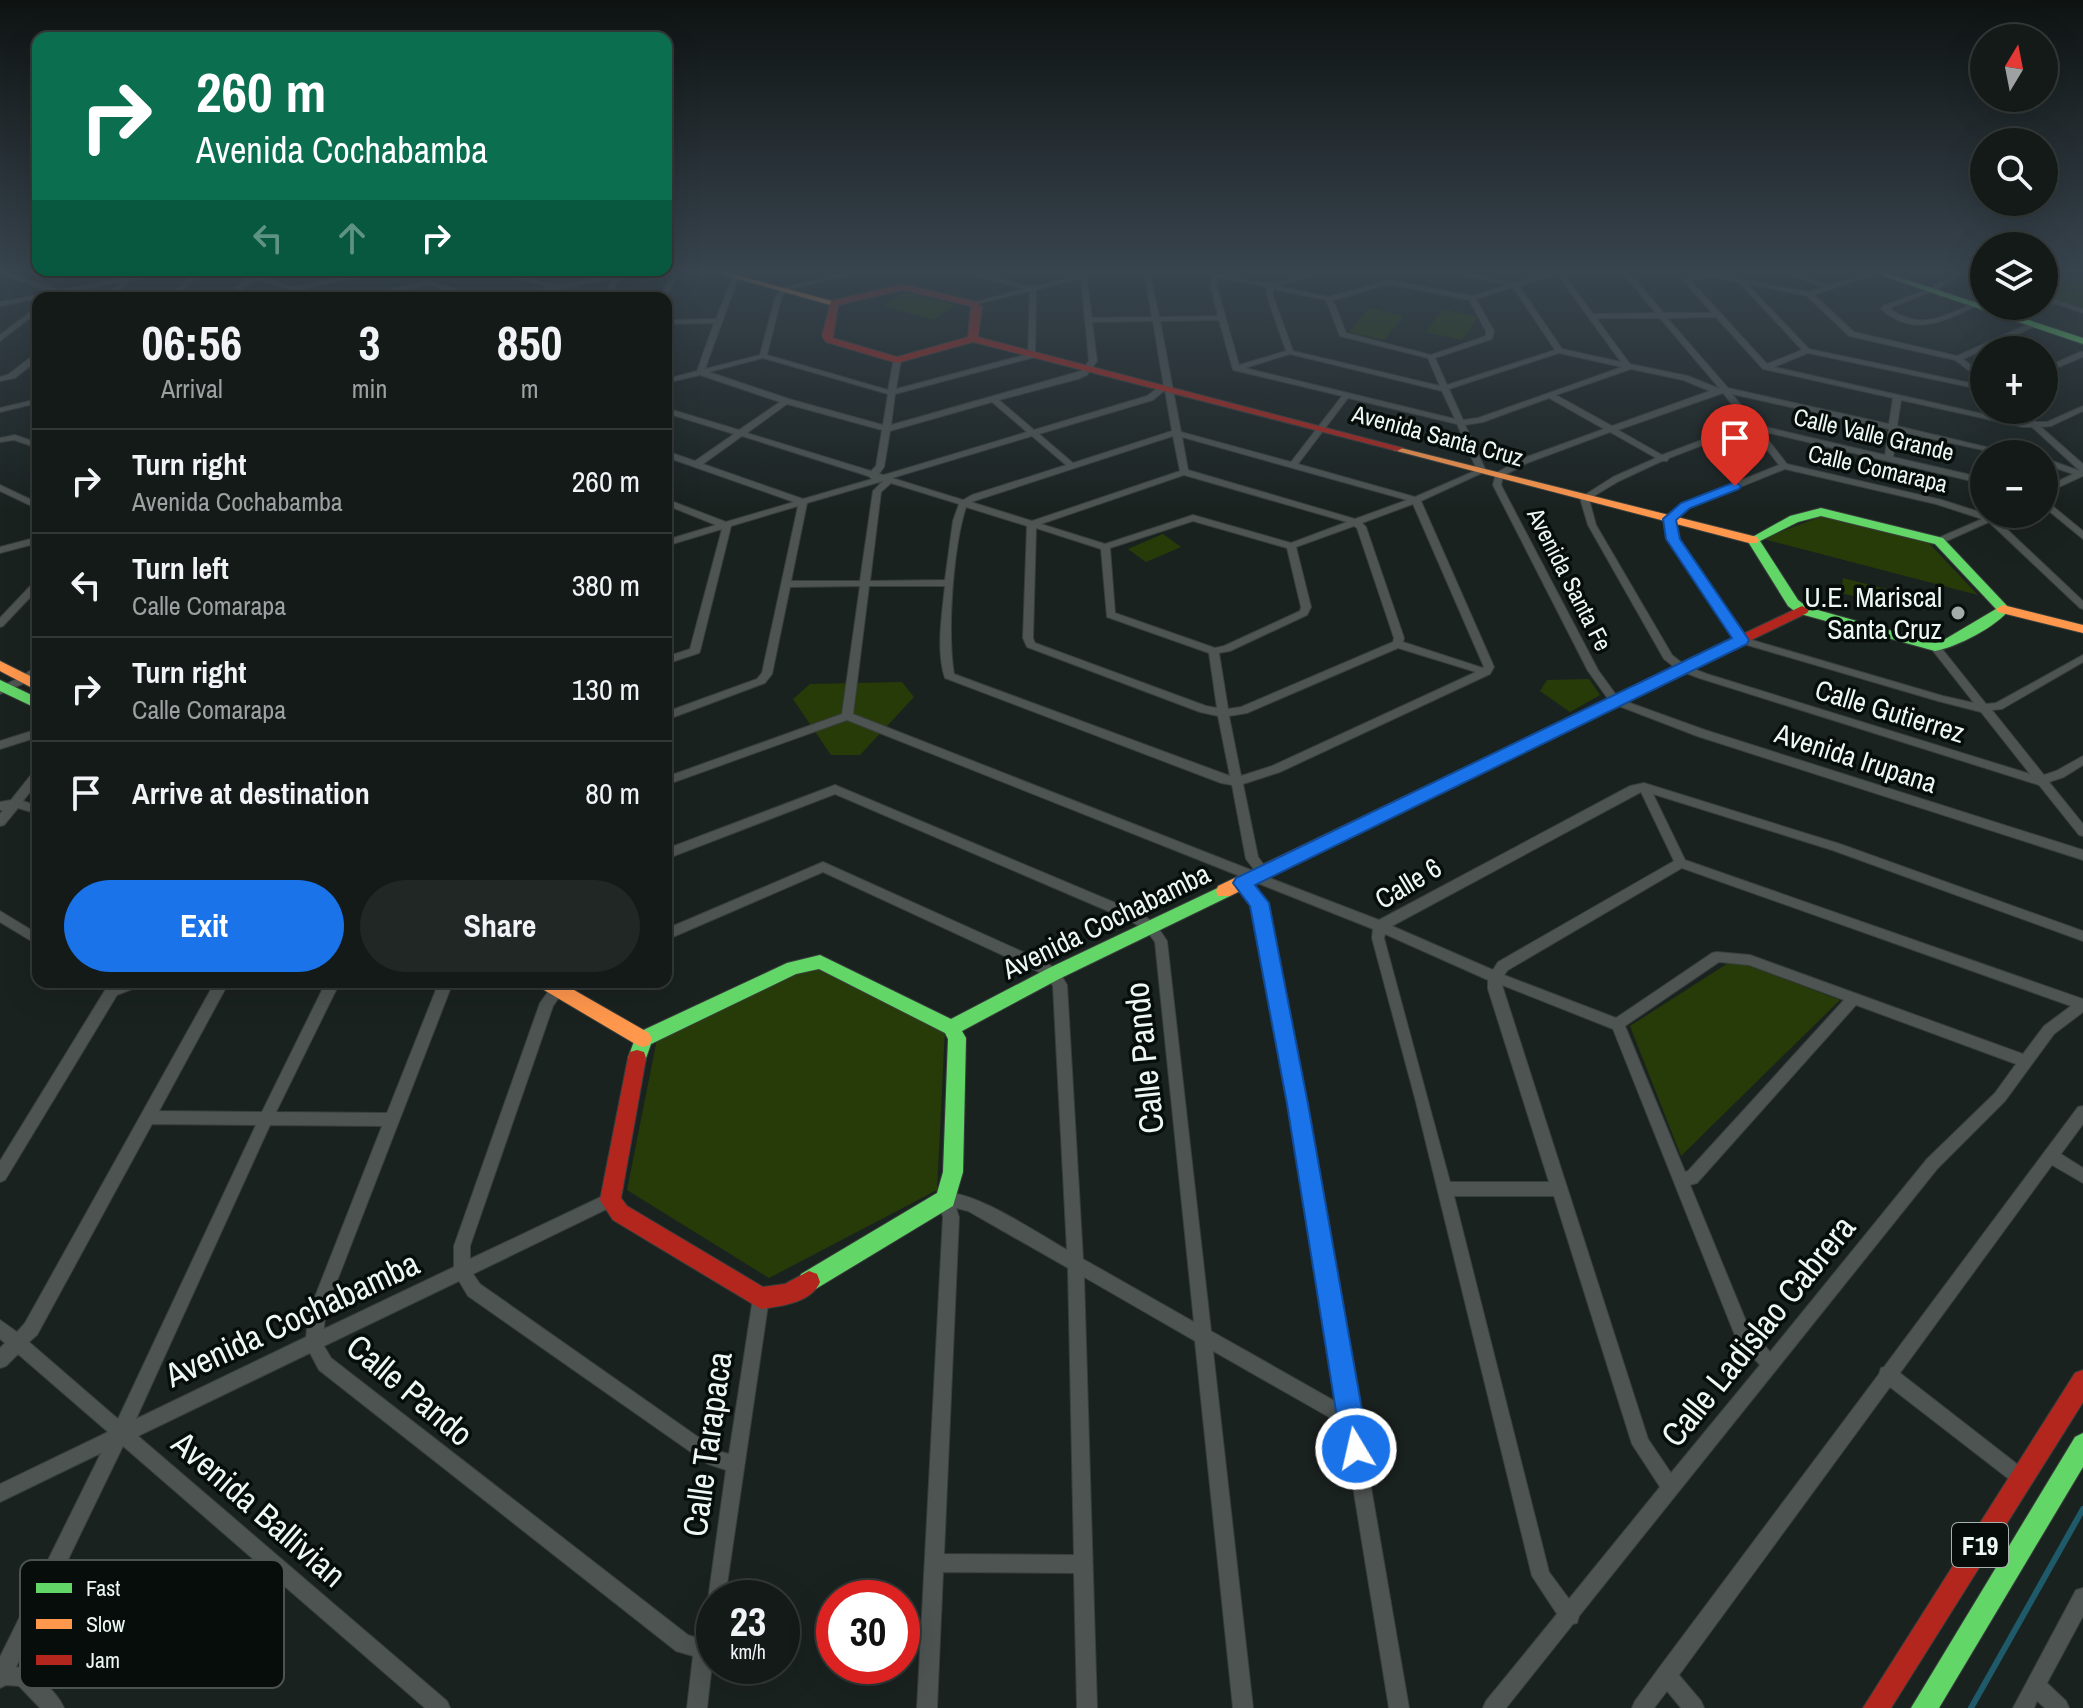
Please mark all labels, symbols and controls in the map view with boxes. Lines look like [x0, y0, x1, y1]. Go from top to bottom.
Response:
north arrow [1970, 24, 2058, 112]
map controls [1970, 24, 2058, 528]
text: 260 m [196, 54, 326, 129]
icon: right [64, 64, 168, 168]
text: Avenida Cochabamba [196, 126, 488, 174]
button: search [1970, 128, 2058, 216]
icon: left [246, 216, 290, 260]
icon: ahead [330, 216, 374, 260]
icon: right [414, 216, 458, 260]
button: layers [1970, 232, 2058, 320]
text: 06:56 [142, 310, 242, 375]
text: 3 [359, 310, 380, 375]
text: 850 [497, 310, 562, 375]
button: + [1970, 336, 2058, 424]
text: Arrival [161, 371, 223, 406]
text: min [352, 371, 387, 406]
text: m [521, 371, 539, 406]
street label: Avenida Santa Cruz [1348, 397, 1527, 473]
street label: Calle Valle Grande [1791, 400, 1957, 468]
pin [1701, 404, 1769, 486]
icon: arrive [1713, 416, 1757, 460]
street label: Calle Comarapa [1805, 436, 1951, 500]
button: − [1970, 440, 2058, 528]
text: Turn right [132, 444, 246, 484]
icon: right [64, 459, 108, 503]
text: 260 m [572, 461, 640, 501]
text: Avenida Cochabamba [132, 484, 343, 519]
street label: Avenida Santa Fe [1520, 501, 1620, 656]
text: Turn left [132, 548, 229, 588]
icon: left [64, 563, 108, 607]
text: 380 m [572, 565, 640, 605]
place label: U.E. Mariscal Santa Cruz [1804, 578, 1942, 648]
text: Calle Comarapa [132, 588, 286, 623]
marker: U.E. Mariscal Santa Cruz [1949, 604, 1967, 622]
text: Turn right [132, 652, 246, 692]
icon: right [64, 667, 108, 711]
text: 130 m [572, 669, 640, 709]
street label: Calle Gutierrez [1811, 670, 1969, 752]
text: Calle Comarapa [132, 692, 286, 727]
street label: Avenida Irupana [1769, 714, 1942, 802]
icon: arrive [64, 771, 108, 815]
text: Arrive at destination [132, 773, 370, 813]
text: 80 m [585, 773, 640, 813]
street label: Calle 6 [1368, 848, 1448, 918]
street label: Avenida Cochabamba [995, 854, 1216, 988]
button: Exit [64, 880, 344, 972]
button: Share [360, 880, 640, 972]
street label: Calle Pando [1113, 980, 1175, 1136]
street label: Calle Ladislao Cabrera [1650, 1205, 1866, 1456]
street label: Avenida Cochabamba [157, 1240, 427, 1398]
street label: Calle Pando [337, 1324, 483, 1456]
street label: Calle Tarapaca [671, 1348, 743, 1539]
position arrow [1314, 1407, 1398, 1491]
street label: Avenida Ballivian [161, 1420, 356, 1597]
road number: F19 [1952, 1523, 2008, 1567]
legend [20, 1560, 284, 1688]
text: Fast [86, 1573, 120, 1603]
speed limit sign: 30 [816, 1580, 920, 1684]
text: 23 [730, 1595, 766, 1648]
text: Slow [86, 1609, 125, 1639]
text: km/h [730, 1638, 766, 1665]
text: Jam [86, 1645, 120, 1675]

